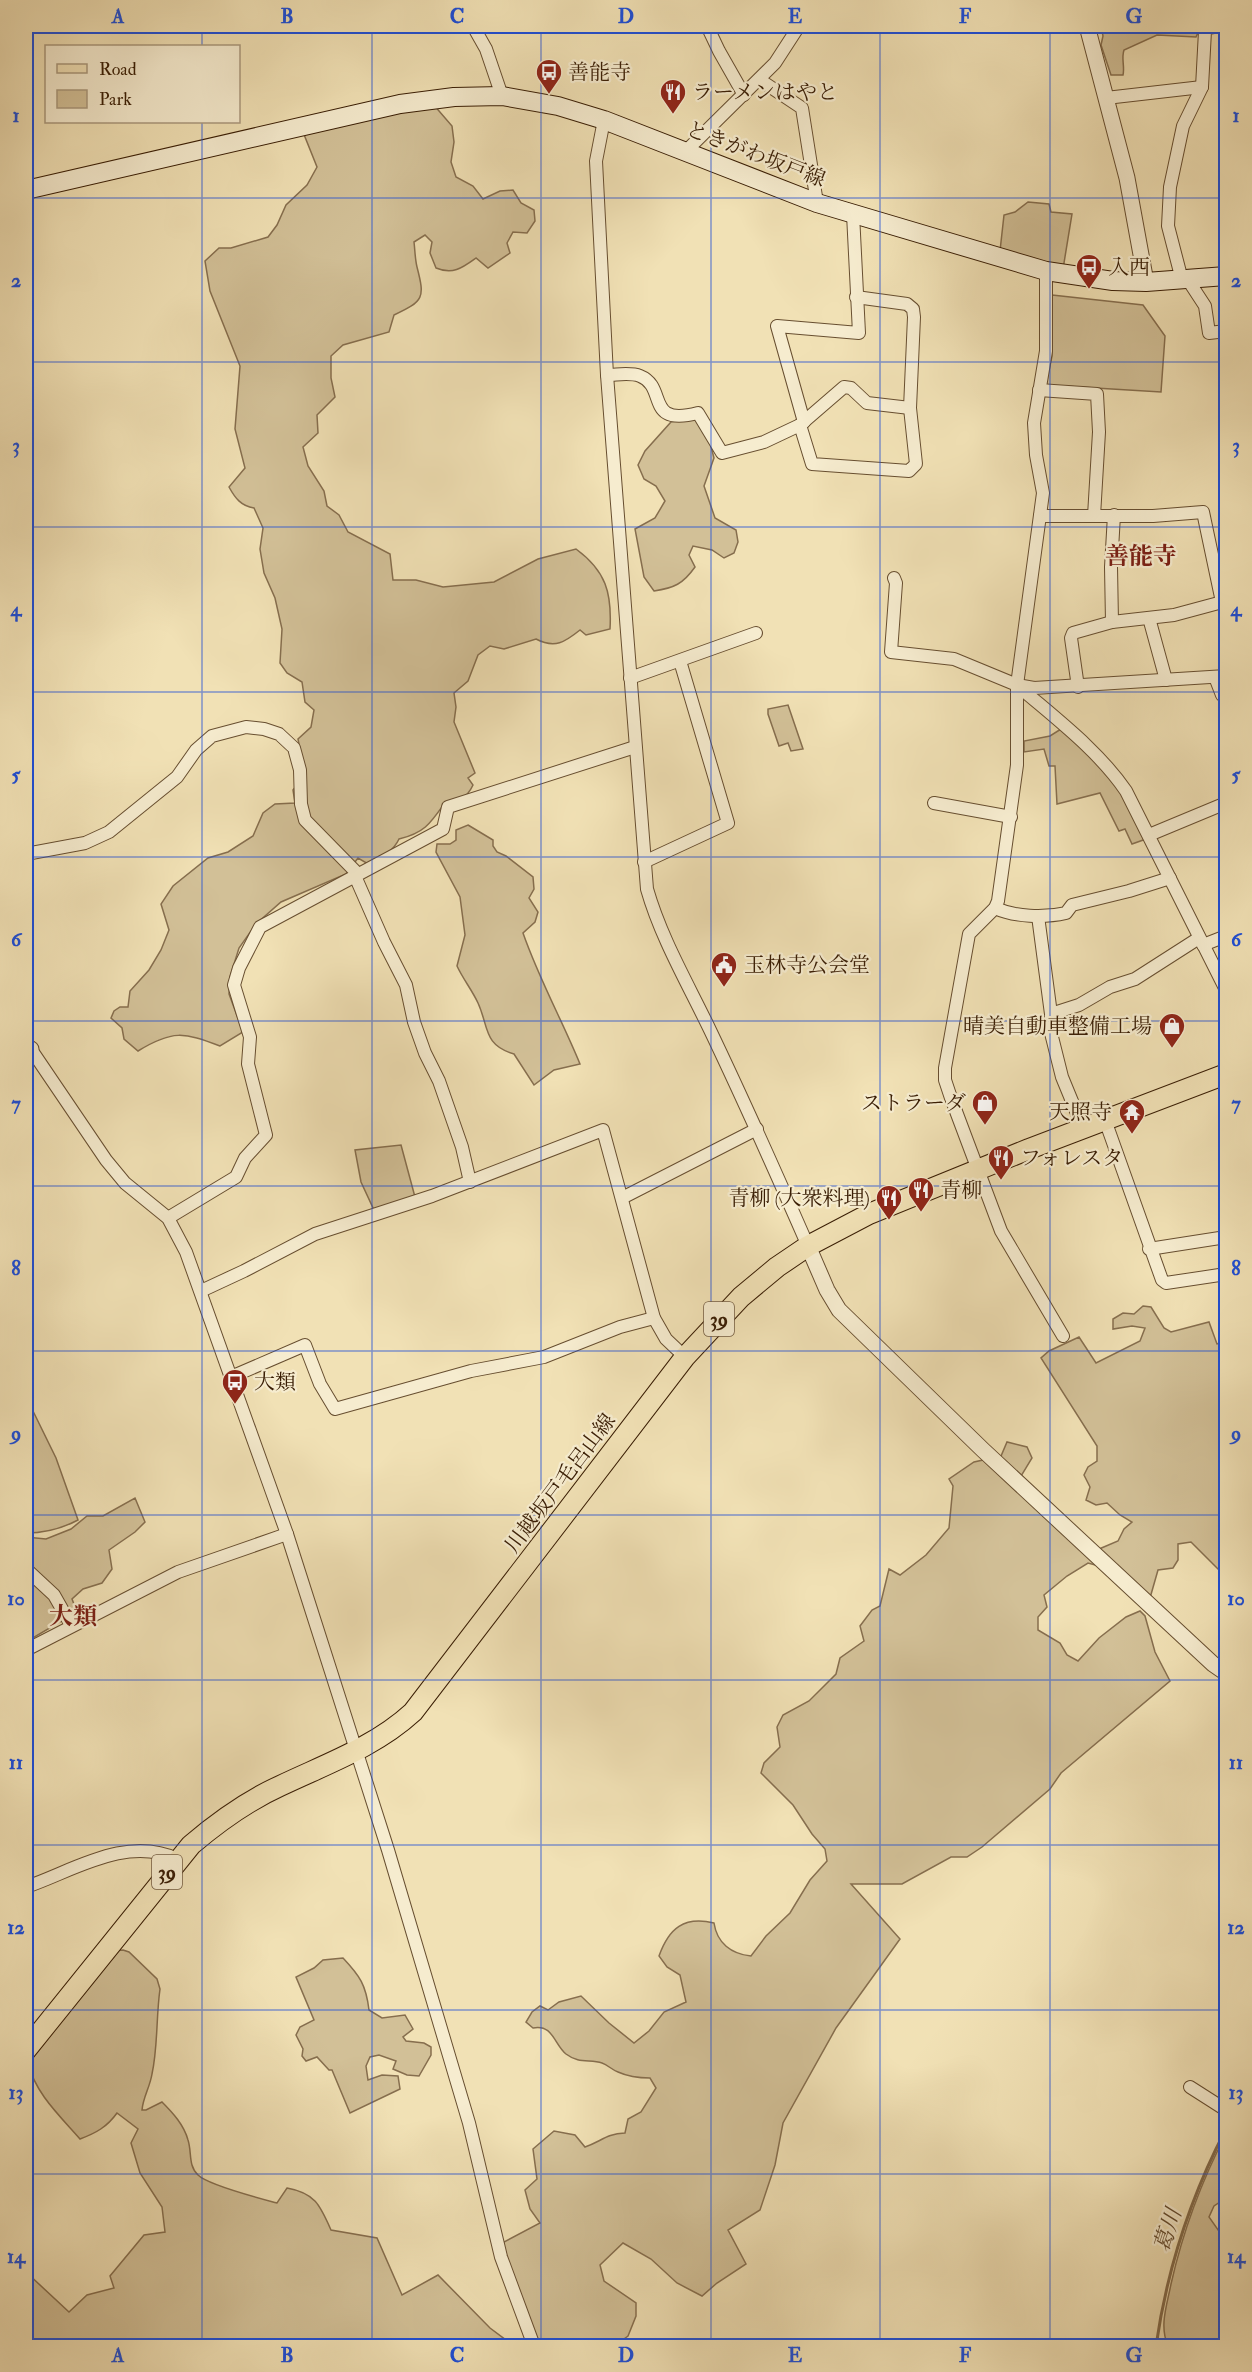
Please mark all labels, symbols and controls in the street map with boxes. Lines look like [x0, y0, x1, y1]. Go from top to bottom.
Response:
text: A [111, 4, 125, 29]
text: B [280, 4, 294, 29]
text: C [450, 4, 464, 29]
text: D [618, 4, 634, 29]
text: E [788, 4, 803, 29]
text: F [959, 4, 972, 29]
text: G [1126, 4, 1143, 29]
legend [45, 45, 240, 123]
bus stop icon: 善能寺 [534, 57, 564, 95]
text: Road [99, 58, 137, 81]
place label: 善能寺 [568, 59, 631, 86]
restaurant icon: ラーメンはやと [658, 77, 688, 115]
place label: ラーメンはやと [692, 79, 838, 106]
text: Park [99, 88, 132, 111]
text: 1 [12, 103, 20, 128]
text: 1 [1232, 103, 1240, 128]
street label: ときがわ坂戸線 [682, 116, 829, 193]
bus stop icon: 入西 [1074, 252, 1104, 290]
place label: 入西 [1108, 254, 1150, 281]
text: 2 [11, 268, 21, 293]
text: 2 [1231, 268, 1241, 293]
text: 3 [12, 433, 20, 458]
text: 3 [1232, 433, 1240, 458]
district label: 善能寺 [1105, 541, 1177, 572]
text: 4 [10, 597, 23, 622]
text: 4 [1230, 597, 1243, 622]
text: 5 [12, 762, 22, 787]
text: 5 [1232, 762, 1242, 787]
text: 6 [11, 927, 23, 952]
text: 6 [1231, 927, 1243, 952]
public building icon: 玉林寺公会堂 [709, 950, 739, 988]
place label: 玉林寺公会堂 [744, 952, 870, 979]
shop icon: 晴美自動車整備工場 [1157, 1011, 1187, 1049]
place label: 晴美自動車整備工場 [963, 1013, 1152, 1040]
shop icon: ストラーダ [970, 1088, 1000, 1126]
place label: ストラーダ [861, 1090, 966, 1117]
text: 7 [11, 1091, 21, 1116]
text: 7 [1231, 1091, 1241, 1116]
temple icon: 天照寺 [1117, 1097, 1147, 1135]
place label: 天照寺 [1049, 1099, 1112, 1126]
restaurant icon: フォレスタ [986, 1143, 1016, 1181]
place label: フォレスタ [1020, 1145, 1123, 1172]
restaurant icon: 青柳 [906, 1175, 936, 1213]
place label: 青柳 [940, 1177, 982, 1204]
restaurant icon: 青柳 (大衆料理) [874, 1183, 904, 1221]
place label: 青柳 (大衆料理) [728, 1185, 870, 1212]
text: 8 [11, 1256, 21, 1281]
text: 8 [1231, 1256, 1241, 1281]
road number: 39 [704, 1302, 734, 1336]
bus stop icon: 大類 [220, 1367, 250, 1405]
place label: 大類 [254, 1369, 296, 1396]
street label: 川越坂戸毛呂山線 [499, 1408, 622, 1559]
text: 9 [9, 1421, 21, 1446]
text: 9 [1229, 1421, 1241, 1446]
text: 10 [7, 1586, 25, 1611]
text: 10 [1227, 1586, 1245, 1611]
district label: 大類 [49, 1601, 97, 1632]
text: 11 [9, 1750, 23, 1775]
text: 11 [1229, 1750, 1243, 1775]
road number: 39 [152, 1855, 182, 1889]
text: 12 [7, 1915, 25, 1940]
text: 12 [1227, 1915, 1245, 1940]
text: 13 [9, 2080, 23, 2105]
text: 13 [1229, 2080, 1243, 2105]
water label: 葛川 [1148, 2203, 1189, 2256]
text: 14 [7, 2244, 26, 2269]
text: 14 [1227, 2244, 1246, 2269]
text: A [111, 2343, 125, 2368]
text: B [280, 2343, 294, 2368]
text: C [450, 2343, 464, 2368]
text: D [618, 2343, 634, 2368]
text: E [788, 2343, 803, 2368]
text: F [959, 2343, 972, 2368]
text: G [1126, 2343, 1143, 2368]

